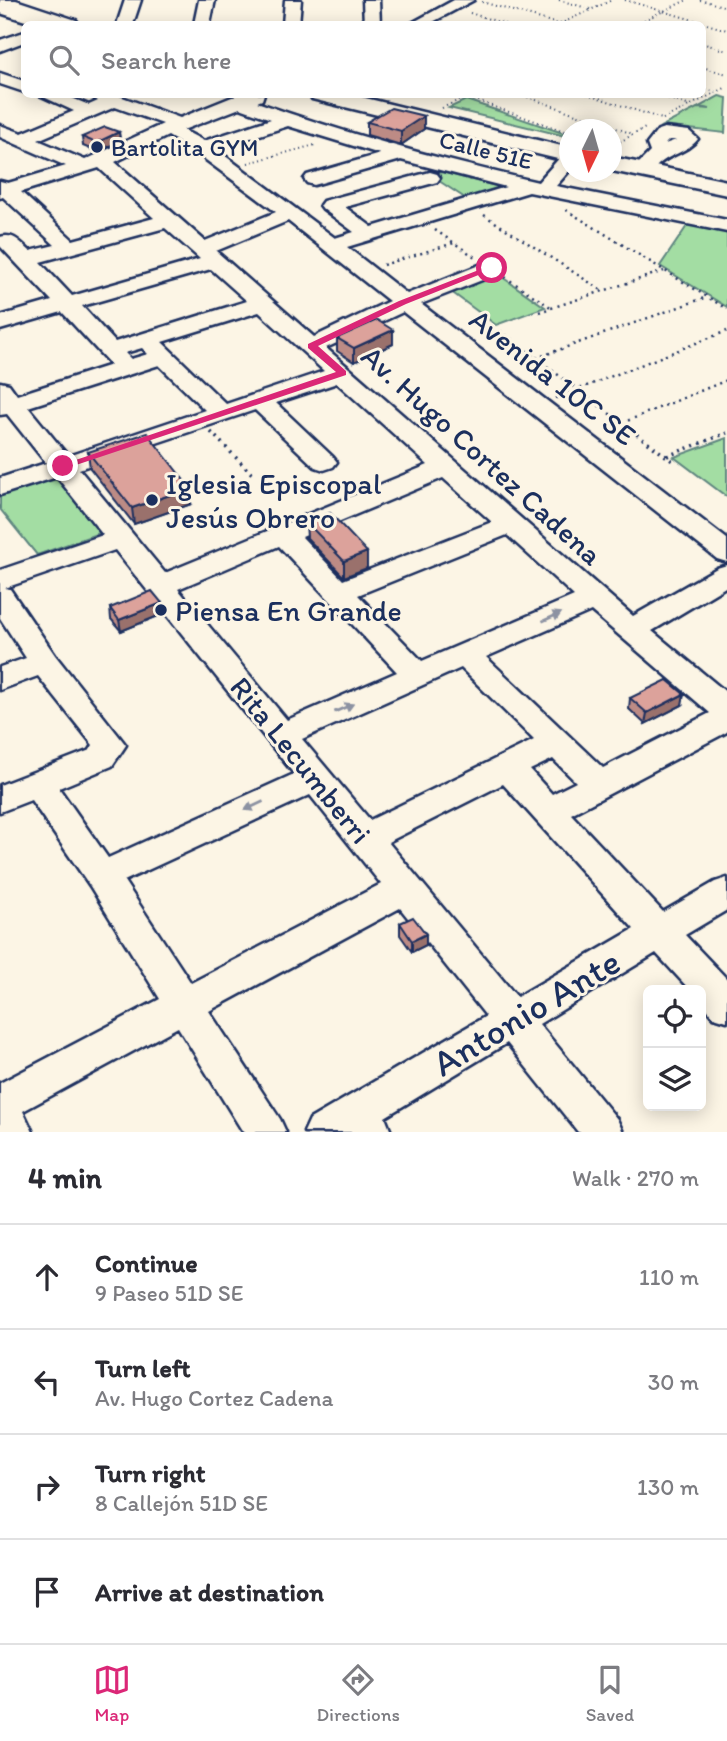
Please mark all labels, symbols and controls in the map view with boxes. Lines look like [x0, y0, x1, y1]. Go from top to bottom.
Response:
search box [21, 21, 706, 98]
icon: search [45, 41, 83, 79]
text: Search here [101, 44, 231, 76]
north arrow [559, 119, 622, 182]
street label: Calle 51E [436, 124, 536, 176]
place label: Bartolita GYM [111, 133, 258, 162]
marker: Bartolita GYM [89, 139, 105, 155]
route start [476, 252, 507, 283]
street label: Avenida 10C SE [462, 300, 644, 454]
street label: Av. Hugo Cortez Cadena [354, 337, 610, 573]
route end [47, 450, 78, 481]
place label: Iglesia Episcopal Jesús Obrero [166, 465, 382, 536]
marker: Iglesia Episcopal Jesús Obrero [144, 492, 160, 508]
place label: Piensa En Grande [175, 592, 402, 629]
marker: Piensa En Grande [153, 602, 169, 618]
one-way arrow [542, 611, 562, 623]
street label: Rita Lecumberri [222, 669, 380, 851]
one-way arrow [334, 702, 354, 714]
one-way arrow [244, 800, 264, 812]
street label: Antonio Ante [424, 939, 628, 1085]
map controls [643, 985, 706, 1111]
button: locate [643, 985, 706, 1048]
button: layers [643, 1048, 706, 1111]
text: 4 min [28, 1159, 102, 1196]
text: Walk · 270 m [572, 1164, 699, 1192]
text: Continue [95, 1247, 198, 1279]
icon: ahead [28, 1258, 66, 1296]
text: 110 m [639, 1263, 699, 1291]
text: 9 Paseo 51D SE [95, 1279, 243, 1307]
text: Turn left [95, 1352, 191, 1384]
icon: left [28, 1363, 66, 1401]
text: 30 m [648, 1368, 699, 1396]
text: Av. Hugo Cortez Cadena [95, 1384, 334, 1412]
text: Turn right [95, 1457, 206, 1489]
icon: right [28, 1468, 66, 1506]
text: 130 m [637, 1473, 699, 1501]
text: 8 Callejón 51D SE [95, 1489, 268, 1517]
icon: arrive [28, 1573, 66, 1611]
text: Arrive at destination [95, 1576, 324, 1608]
tab: Map [93, 1661, 131, 1726]
tab: Directions [316, 1661, 400, 1726]
tab: Saved [586, 1661, 634, 1726]

